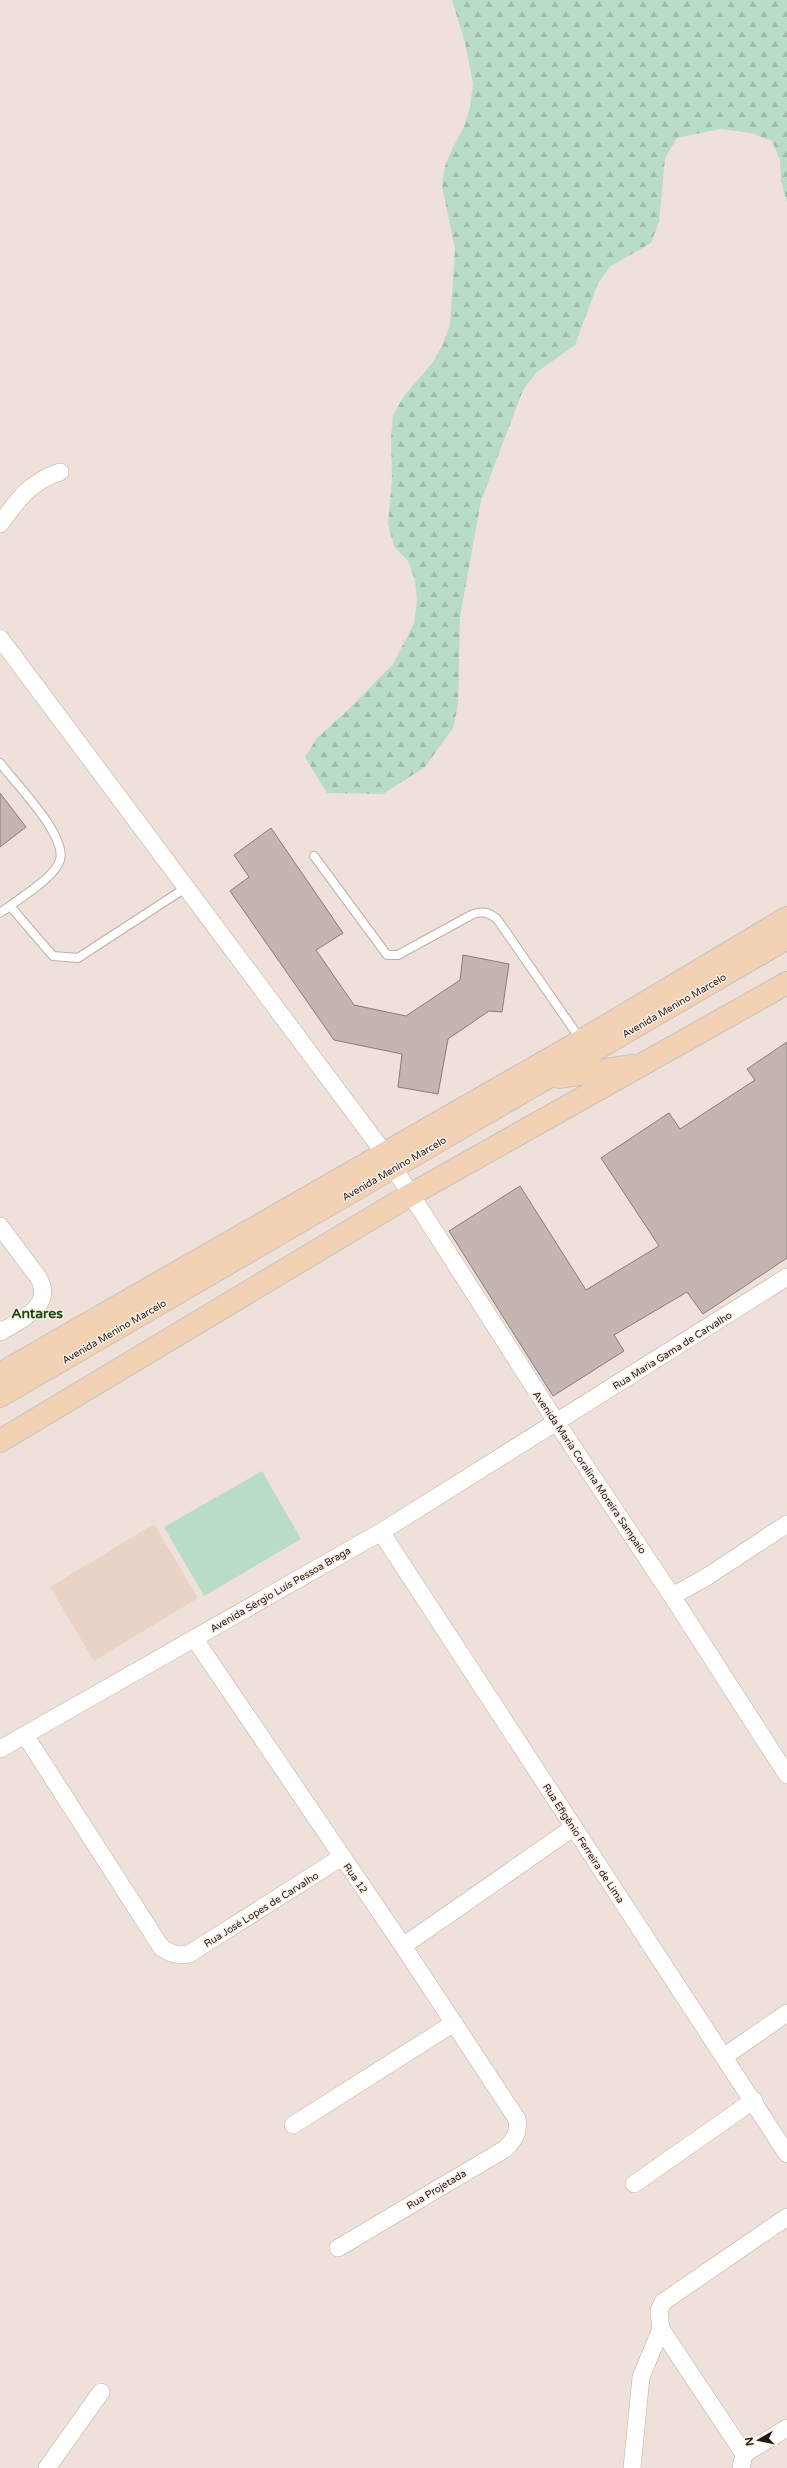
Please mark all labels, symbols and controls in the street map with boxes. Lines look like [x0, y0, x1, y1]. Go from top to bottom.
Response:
street label: Avenida Menino Marcelo [620, 971, 729, 1041]
street label: Avenida Menino Marcelo [340, 1134, 449, 1204]
street label: Avenida Menino Marcelo [60, 1297, 169, 1367]
district label: Antares [11, 1305, 63, 1322]
street label: Rua Maria Gama de Carvalho [611, 1309, 734, 1393]
street label: Avenida Maria Coralina Moreira Sampaio [530, 1389, 648, 1556]
street label: Avenida Sérgio Luís Pessoa Braga [208, 1545, 353, 1635]
street label: Rua Efigênio Ferreira de Lima [540, 1782, 626, 1906]
street label: Rua 12 [341, 1861, 370, 1896]
street label: Rua José Lopes de Carvalho [202, 1870, 321, 1950]
street label: Rua Projetada [405, 2167, 468, 2212]
north arrow [739, 2420, 779, 2460]
text: N [743, 2436, 757, 2447]

